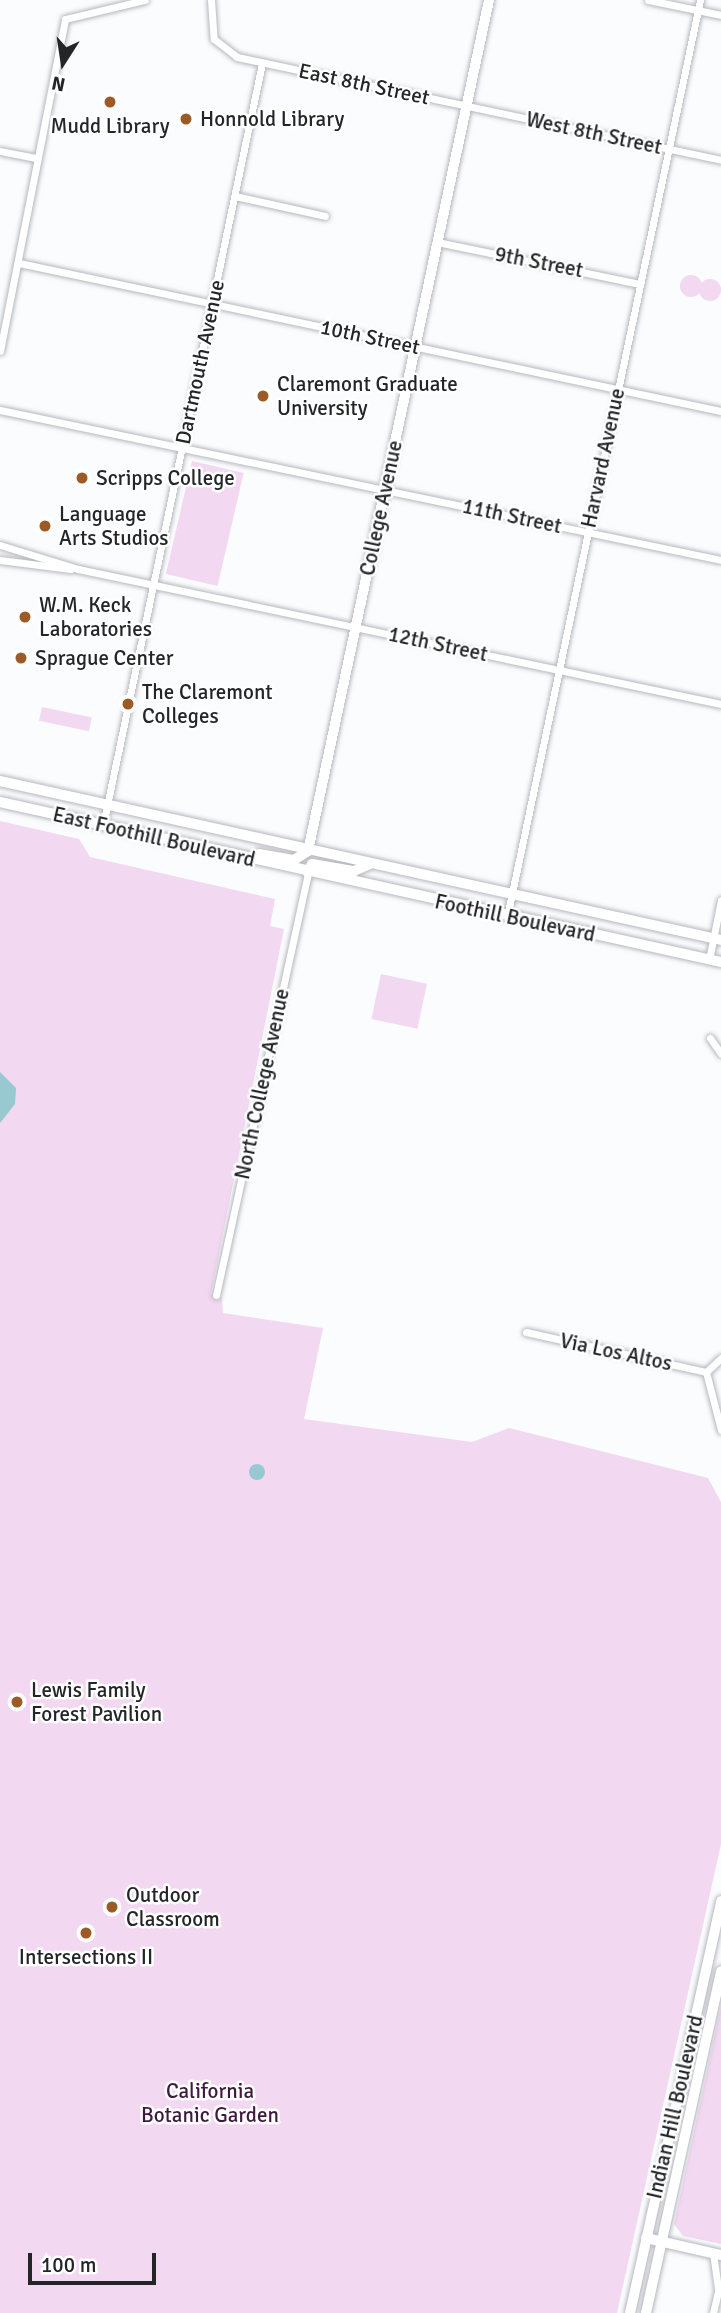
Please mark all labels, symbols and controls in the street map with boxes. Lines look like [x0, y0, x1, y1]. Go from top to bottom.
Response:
north arrow [28, 28, 98, 98]
street label: East 8th Street [296, 58, 432, 110]
text: N [50, 70, 68, 97]
marker: Mudd Library [102, 94, 118, 110]
place label: Honnold Library [200, 106, 344, 132]
street label: West 8th Street [524, 106, 664, 160]
marker: Honnold Library [178, 111, 194, 127]
place label: Mudd Library [51, 113, 169, 139]
street label: 9th Street [493, 241, 585, 283]
street label: Dartmouth Avenue [170, 277, 230, 447]
street label: 10th Street [318, 314, 422, 360]
place label: Claremont Graduate University [277, 371, 458, 421]
street label: Harvard Avenue [576, 386, 630, 530]
marker: Claremont Graduate University [255, 388, 271, 404]
street label: College Avenue [354, 438, 408, 578]
place label: Scripps College [96, 465, 235, 491]
marker: Scripps College [74, 470, 90, 486]
street label: 11th Street [460, 493, 564, 539]
place label: Language Arts Studios [59, 501, 169, 551]
marker: Language Arts Studios [37, 518, 53, 534]
place label: W.M. Keck Laboratories [39, 592, 152, 642]
marker: W.M. Keck Laboratories [17, 609, 33, 625]
street label: 12th Street [386, 621, 490, 667]
place label: Sprague Center [35, 645, 173, 671]
marker: Sprague Center [13, 650, 29, 666]
place label: The Claremont Colleges [142, 679, 273, 729]
marker: The Claremont Colleges [120, 696, 136, 712]
street label: East Foothill Boulevard [50, 801, 258, 873]
street label: Foothill Boulevard [432, 889, 598, 947]
street label: North College Avenue [229, 986, 295, 1182]
street label: Via Los Altos [558, 1328, 674, 1376]
place label: Lewis Family Forest Pavilion [31, 1677, 162, 1727]
marker: Lewis Family Forest Pavilion [9, 1694, 25, 1710]
place label: Outdoor Classroom [126, 1882, 220, 1932]
marker: Outdoor Classroom [104, 1899, 120, 1915]
marker: Intersections II [78, 1925, 94, 1941]
place label: Intersections II [19, 1944, 153, 1970]
street label: Indian Hill Boulevard [642, 2013, 708, 2201]
park label: California Botanic Garden [141, 2078, 279, 2128]
scale bar [32, 2240, 159, 2284]
text: 100 m [41, 2252, 96, 2278]

